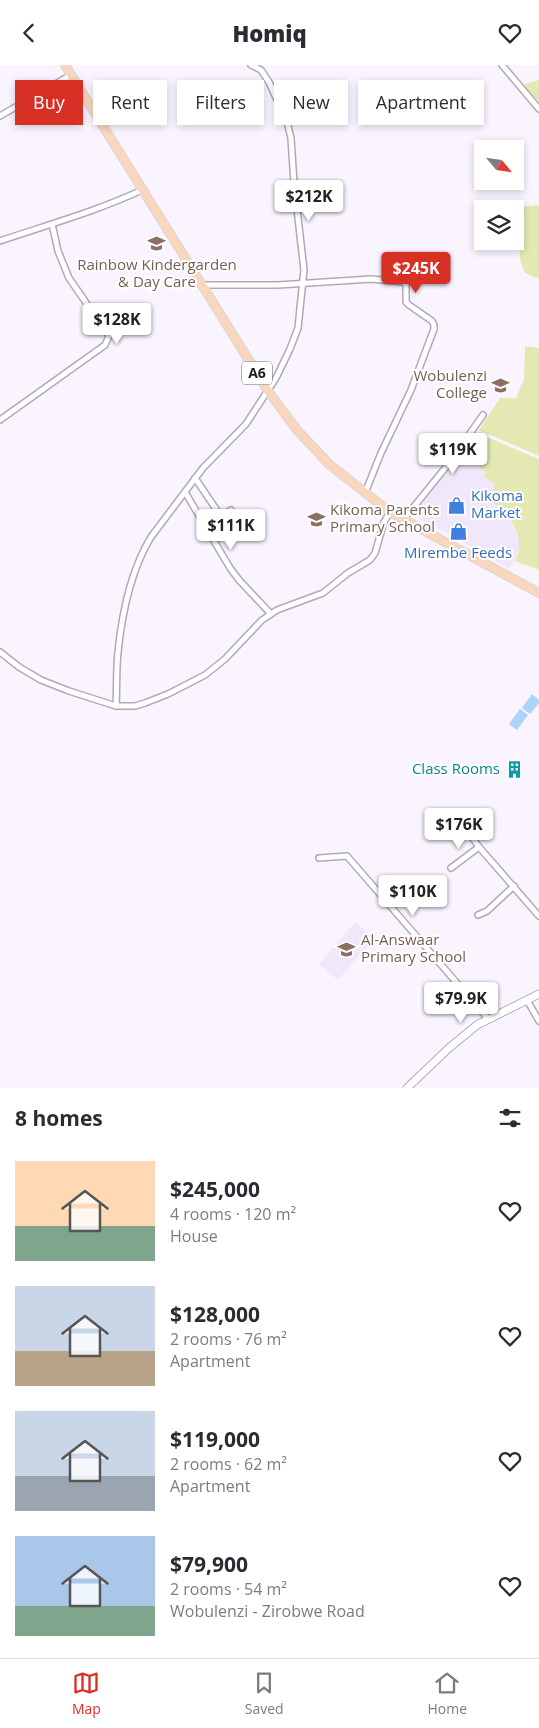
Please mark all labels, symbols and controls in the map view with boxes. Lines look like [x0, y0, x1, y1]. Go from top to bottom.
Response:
text: Homiq [232, 18, 307, 48]
icon: back [15, 19, 43, 47]
icon: heart [496, 19, 524, 47]
chip: Buy [15, 80, 83, 125]
chip: Rent [93, 80, 167, 125]
chip: Filters [177, 80, 264, 125]
chip: New [274, 80, 348, 125]
chip: Apartment [358, 80, 484, 125]
north arrow [474, 140, 524, 190]
map controls [474, 140, 524, 250]
pin: $212K [274, 179, 344, 222]
text: $212K [285, 185, 333, 207]
button: layers [474, 200, 524, 250]
school or university icon: Rainbow Kindergarden & Day Care [147, 234, 167, 254]
pin: $245K [381, 251, 451, 294]
place label: Rainbow Kindergarden & Day Care [77, 254, 237, 291]
text: $245K [392, 257, 440, 279]
pin: $128K [82, 303, 152, 345]
text: $128K [93, 308, 141, 330]
road number: A6 [242, 361, 272, 385]
place label: Wobulenzi College [414, 365, 487, 402]
school or university icon: Wobulenzi College [491, 375, 511, 395]
pin: $119K [418, 433, 488, 475]
text: $119K [429, 438, 477, 460]
place label: Kikoma Market [471, 485, 523, 522]
shop icon: Kikoma Market [447, 495, 467, 515]
place label: Kikoma Parents Primary School [330, 499, 440, 536]
pin: $111K [196, 509, 266, 551]
school or university icon: Kikoma Parents Primary School [306, 509, 326, 529]
text: $111K [207, 514, 255, 536]
shop icon: Mirembe Feeds [448, 522, 468, 542]
place label: Mirembe Feeds [404, 542, 512, 562]
place label: Class Rooms [412, 758, 500, 778]
building icon: Class Rooms [504, 759, 524, 779]
pin: $176K [424, 807, 494, 850]
text: $176K [435, 813, 483, 835]
pin: $110K [378, 875, 448, 917]
text: $110K [389, 880, 437, 902]
place label: Al-Answaar Primary School [361, 929, 466, 966]
school or university icon: Al-Answaar Primary School [337, 939, 357, 959]
pin: $79.9K [420, 981, 502, 1024]
text: $79.9K [435, 987, 487, 1009]
text: 8 homes [15, 1104, 103, 1132]
icon: filters [496, 1104, 524, 1132]
text: $245,000 [170, 1175, 260, 1203]
icon: home [55, 1181, 115, 1241]
icon: heart [496, 1197, 524, 1225]
text: 4 rooms · 120 m² [170, 1203, 296, 1225]
text: House [170, 1225, 218, 1247]
text: $128,000 [170, 1300, 260, 1328]
icon: home [55, 1306, 115, 1366]
icon: heart [496, 1322, 524, 1350]
text: 2 rooms · 76 m² [170, 1328, 287, 1350]
text: Apartment [170, 1350, 250, 1372]
text: $119,000 [170, 1425, 260, 1453]
icon: home [55, 1431, 115, 1491]
icon: heart [496, 1447, 524, 1475]
text: 2 rooms · 62 m² [170, 1453, 287, 1475]
text: Apartment [170, 1475, 250, 1497]
text: $79,900 [170, 1550, 248, 1578]
icon: home [55, 1556, 115, 1616]
icon: heart [496, 1572, 524, 1600]
text: 2 rooms · 54 m² [170, 1578, 287, 1600]
text: Wobulenzi - Zirobwe Road [170, 1600, 365, 1622]
tab: Map [72, 1669, 101, 1718]
tab: Saved [245, 1669, 284, 1718]
tab: Home [427, 1669, 467, 1718]

